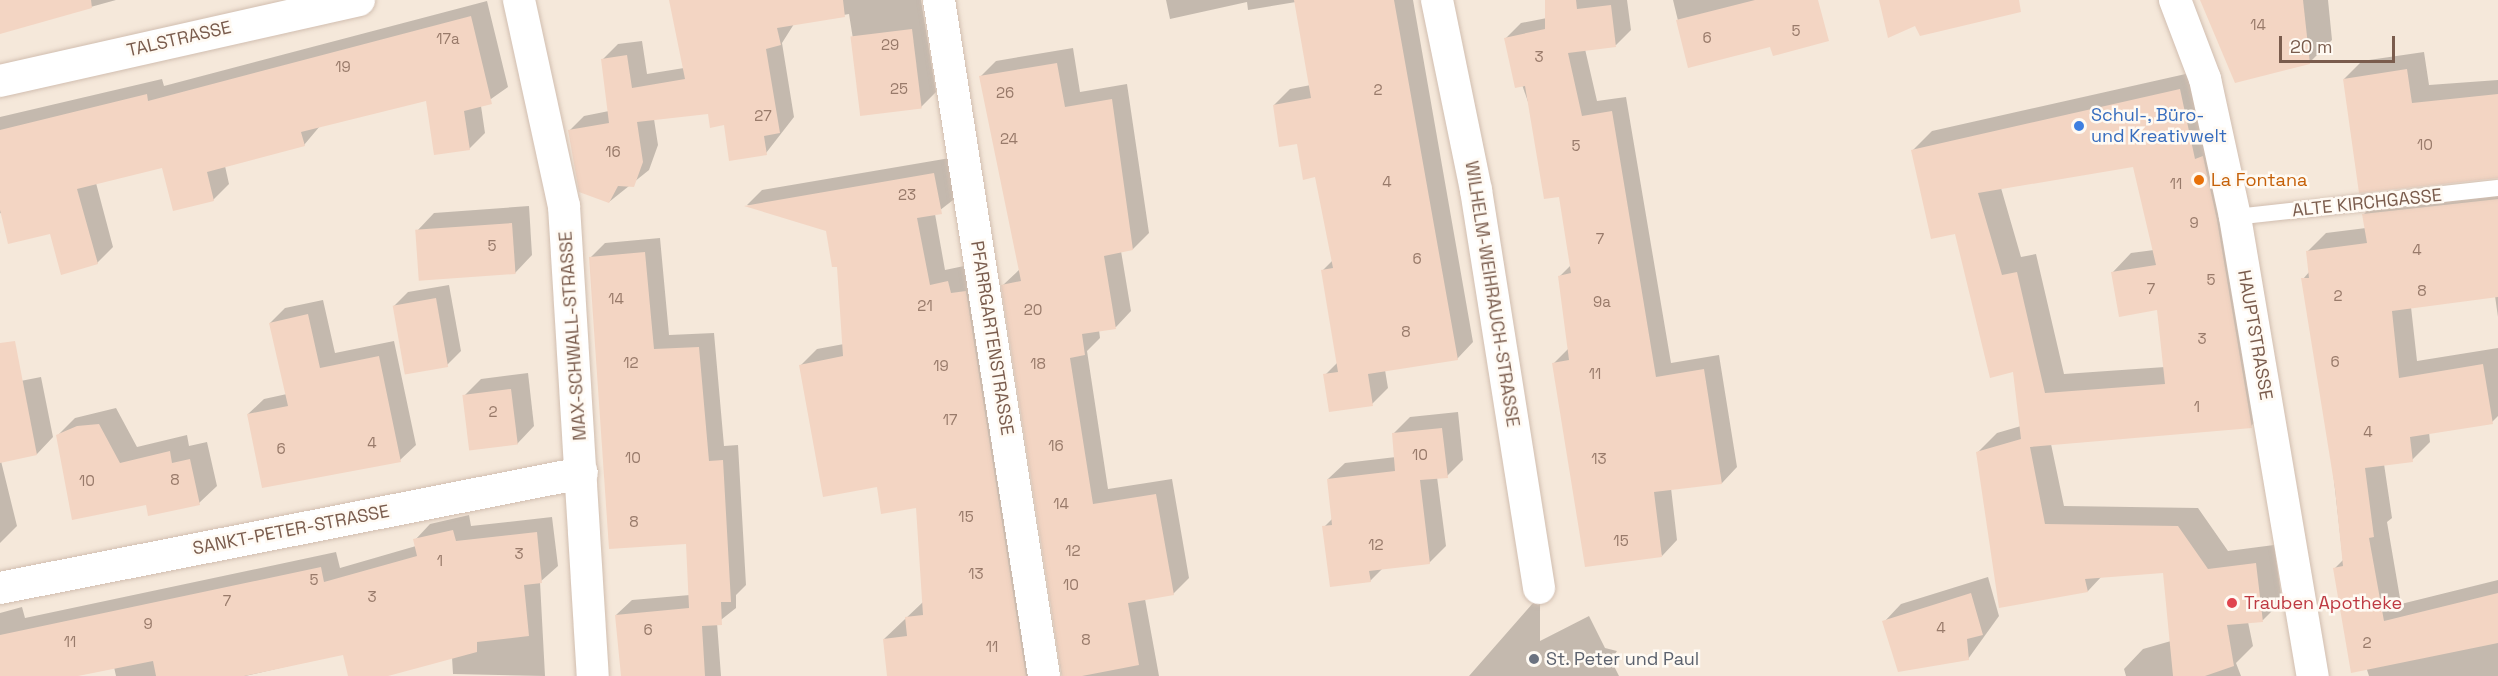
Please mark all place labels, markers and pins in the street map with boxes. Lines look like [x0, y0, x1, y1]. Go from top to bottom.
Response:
place label: Schul-, Büro- und Kreativwelt [2091, 105, 2227, 148]
marker: Schul-, Büro- und Kreativwelt [2072, 119, 2086, 133]
place label: La Fontana [2211, 169, 2307, 191]
marker: La Fontana [2192, 173, 2206, 187]
place label: Trauben Apotheke [2244, 592, 2402, 614]
marker: Trauben Apotheke [2225, 596, 2239, 610]
place label: St. Peter und Paul [1546, 648, 1700, 670]
marker: St. Peter und Paul [1527, 652, 1541, 666]

